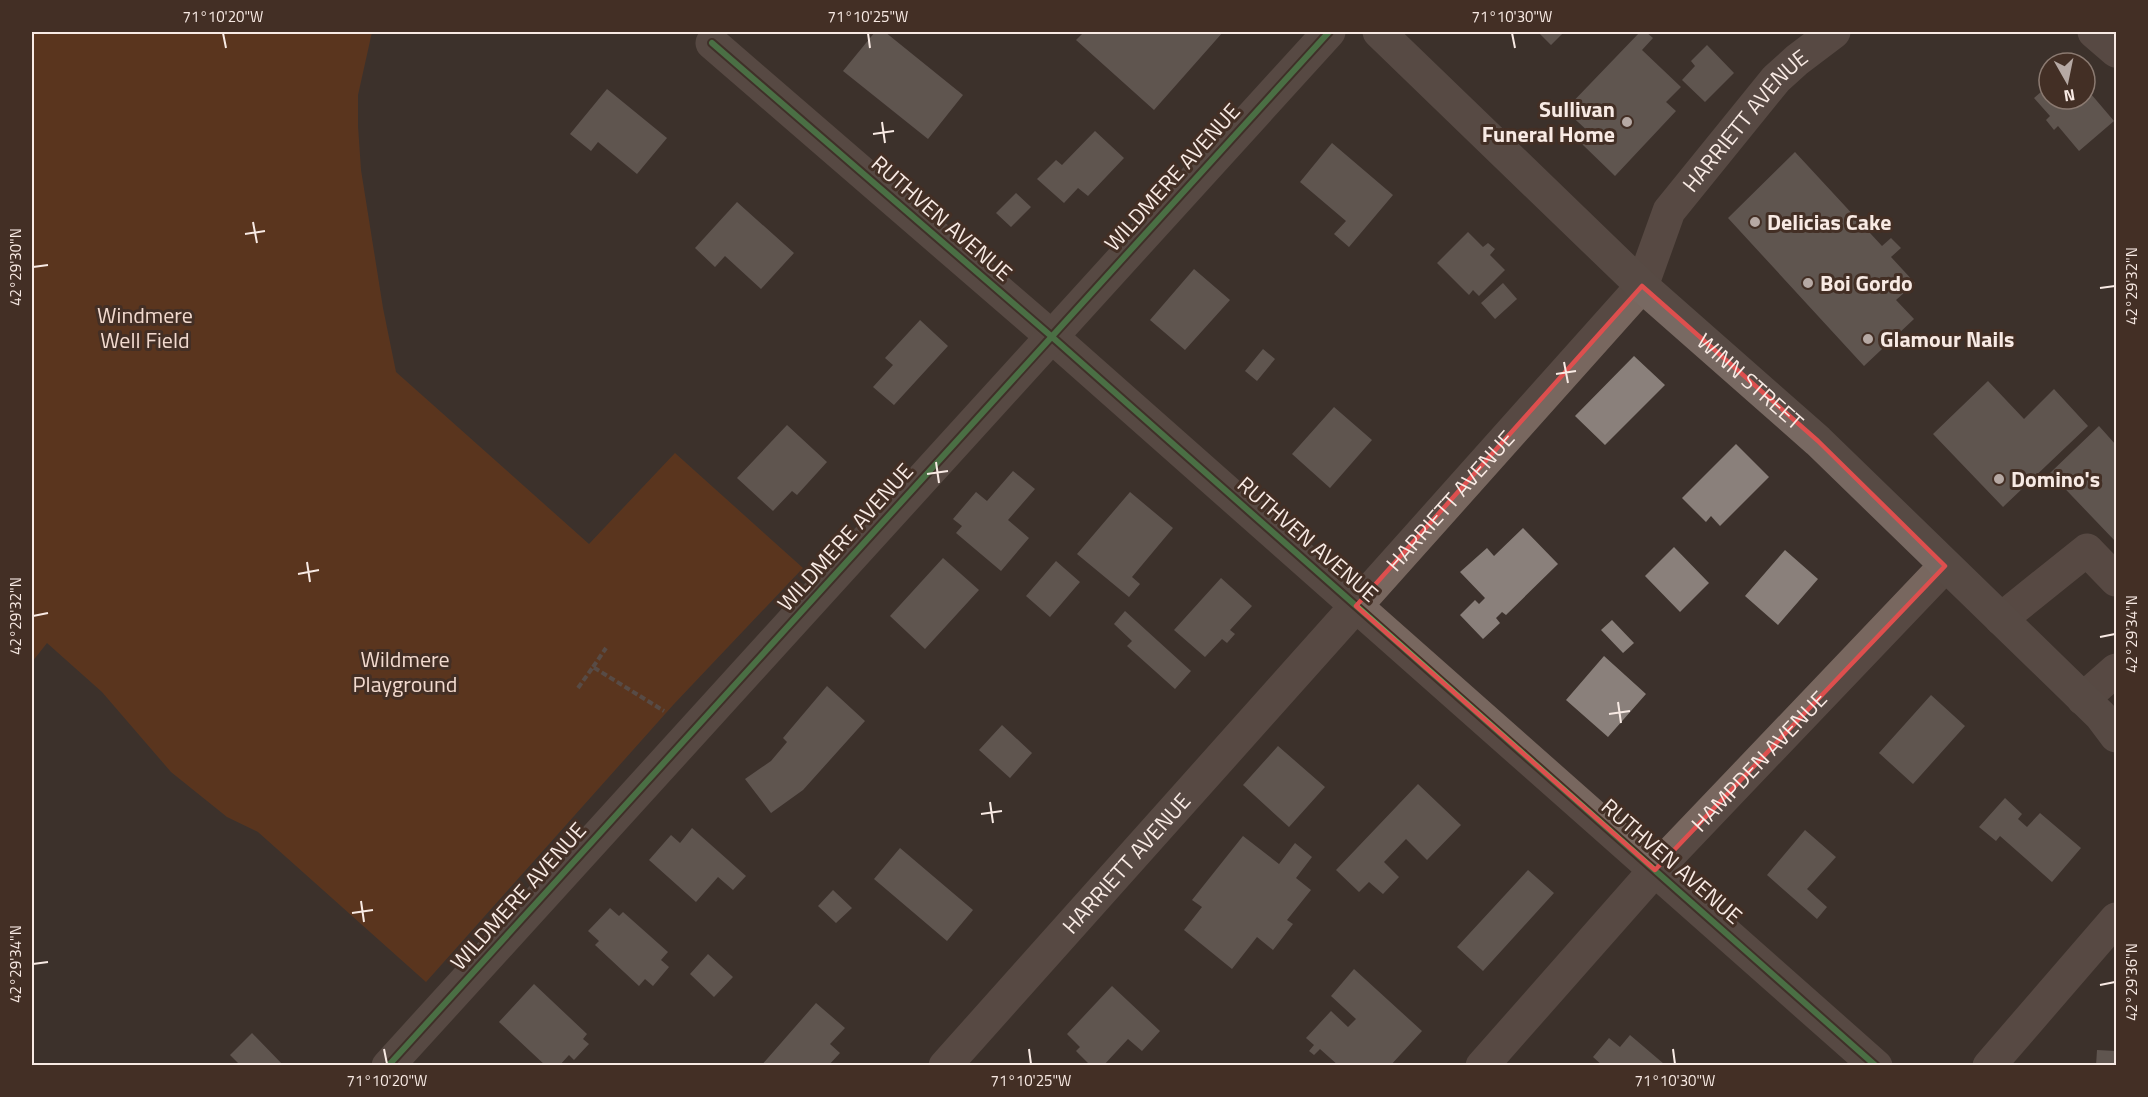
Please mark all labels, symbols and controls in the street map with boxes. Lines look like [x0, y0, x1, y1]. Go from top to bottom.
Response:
text: 71°10'20"W [183, 5, 263, 28]
text: 71°10'25"W [828, 5, 908, 28]
text: 71°10'30"W [1472, 5, 1552, 28]
street label: HARRIETT AVENUE [1674, 41, 1815, 200]
north arrow [2037, 51, 2097, 111]
text: N [2062, 83, 2077, 109]
place label: Sullivan Funeral Home [1482, 92, 1615, 151]
street label: WILDMERE AVENUE [1096, 95, 1248, 259]
marker: Sullivan Funeral Home [1620, 115, 1634, 129]
street label: RUTHVEN AVENUE [864, 147, 1020, 289]
place label: Delicias Cake [1767, 205, 1891, 239]
marker: Delicias Cake [1748, 215, 1762, 229]
text: 42°29'30"N [4, 228, 27, 306]
text: 42°29'32"N [2120, 247, 2143, 325]
place label: Boi Gordo [1820, 266, 1913, 300]
marker: Boi Gordo [1801, 276, 1815, 290]
park label: Windmere Well Field [97, 298, 193, 357]
place label: Glamour Nails [1880, 322, 2014, 356]
street label: WINN STREET [1689, 325, 1812, 438]
marker: Glamour Nails [1861, 332, 1875, 346]
street label: HARRIETT AVENUE [1378, 423, 1523, 579]
street label: WILDMERE AVENUE [769, 455, 921, 619]
place label: Domino's [2011, 462, 2100, 496]
street label: RUTHVEN AVENUE [1230, 468, 1386, 610]
marker: Domino's [1992, 472, 2006, 486]
text: 42°29'32"N [4, 577, 27, 655]
text: 42°29'34"N [2120, 595, 2143, 673]
park label: Wildmere Playground [353, 642, 457, 701]
street label: HAMPDEN AVENUE [1683, 683, 1835, 839]
street label: HARRIETT AVENUE [1054, 785, 1199, 941]
street label: RUTHVEN AVENUE [1594, 790, 1750, 932]
street label: WILDMERE AVENUE [442, 814, 594, 978]
text: 42°29'34"N [4, 925, 27, 1003]
text: 42°29'36"N [2120, 943, 2143, 1021]
text: 71°10'20"W [347, 1069, 427, 1092]
text: 71°10'25"W [991, 1069, 1071, 1092]
text: 71°10'30"W [1635, 1069, 1715, 1092]

